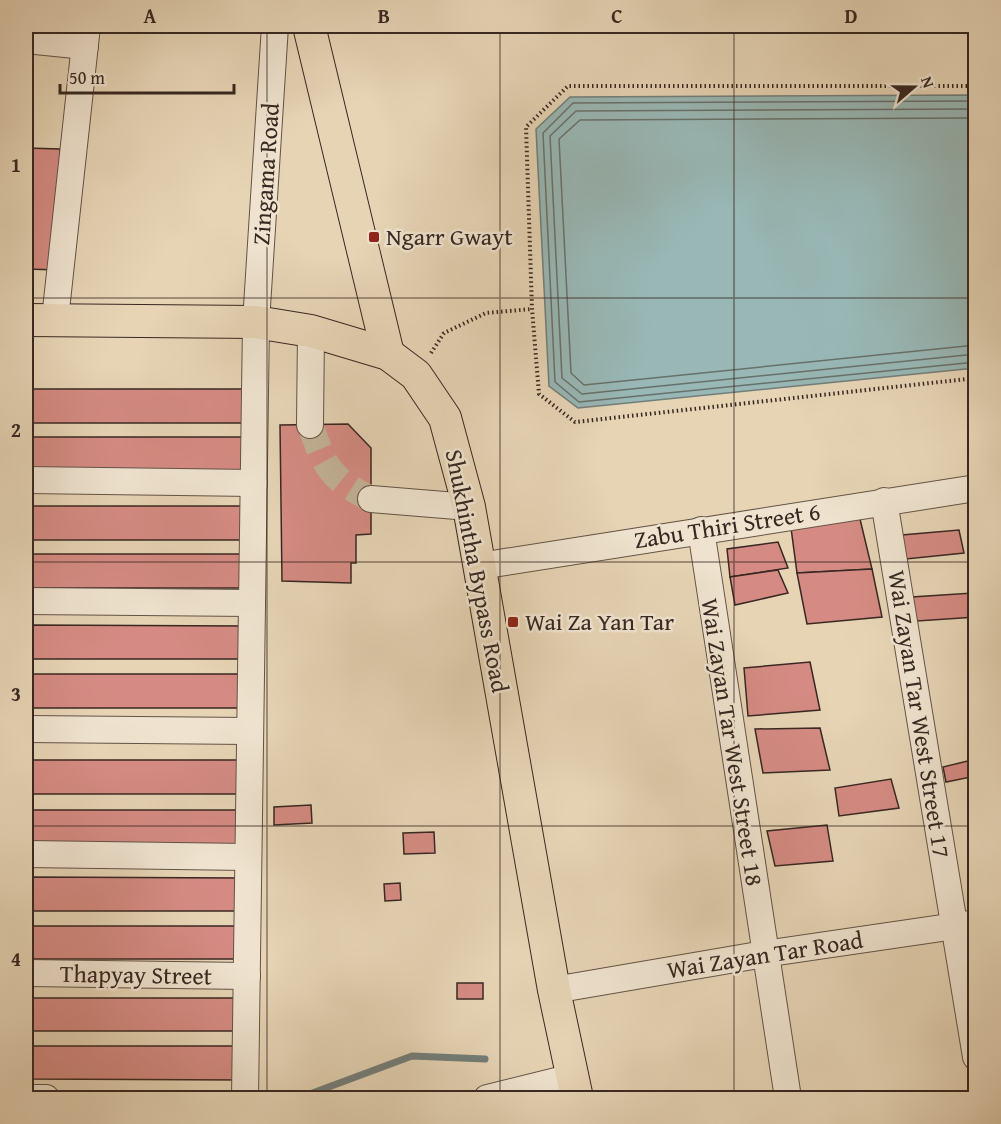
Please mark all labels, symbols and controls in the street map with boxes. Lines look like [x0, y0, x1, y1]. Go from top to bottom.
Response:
text: A [144, 1, 157, 30]
text: B [378, 1, 390, 30]
text: C [611, 1, 623, 30]
text: D [844, 1, 858, 30]
scale bar [60, 57, 234, 95]
north arrow [884, 57, 944, 117]
text: 50 m [69, 64, 105, 91]
text: N [915, 73, 941, 91]
street label: Zingama Road [243, 101, 288, 246]
text: 1 [11, 150, 21, 179]
place label: Ngarr Gwayt [386, 219, 513, 254]
marker: Ngarr Gwayt [367, 230, 381, 244]
text: 2 [11, 415, 21, 444]
street label: Shukhintha Bypass Road [437, 446, 518, 696]
street label: Zabu Thiri Street 6 [631, 494, 822, 557]
street label: Wai Zayan Tar West Street 17 [879, 568, 960, 860]
street label: Wai Zayan Tar West Street 18 [692, 596, 773, 888]
place label: Wai Za Yan Tar [525, 604, 674, 639]
marker: Wai Za Yan Tar [506, 615, 520, 629]
text: 3 [11, 679, 21, 708]
street label: Wai Zayan Tar Road [664, 922, 866, 987]
text: 4 [11, 944, 21, 973]
street label: Thapyay Street [60, 956, 213, 993]

